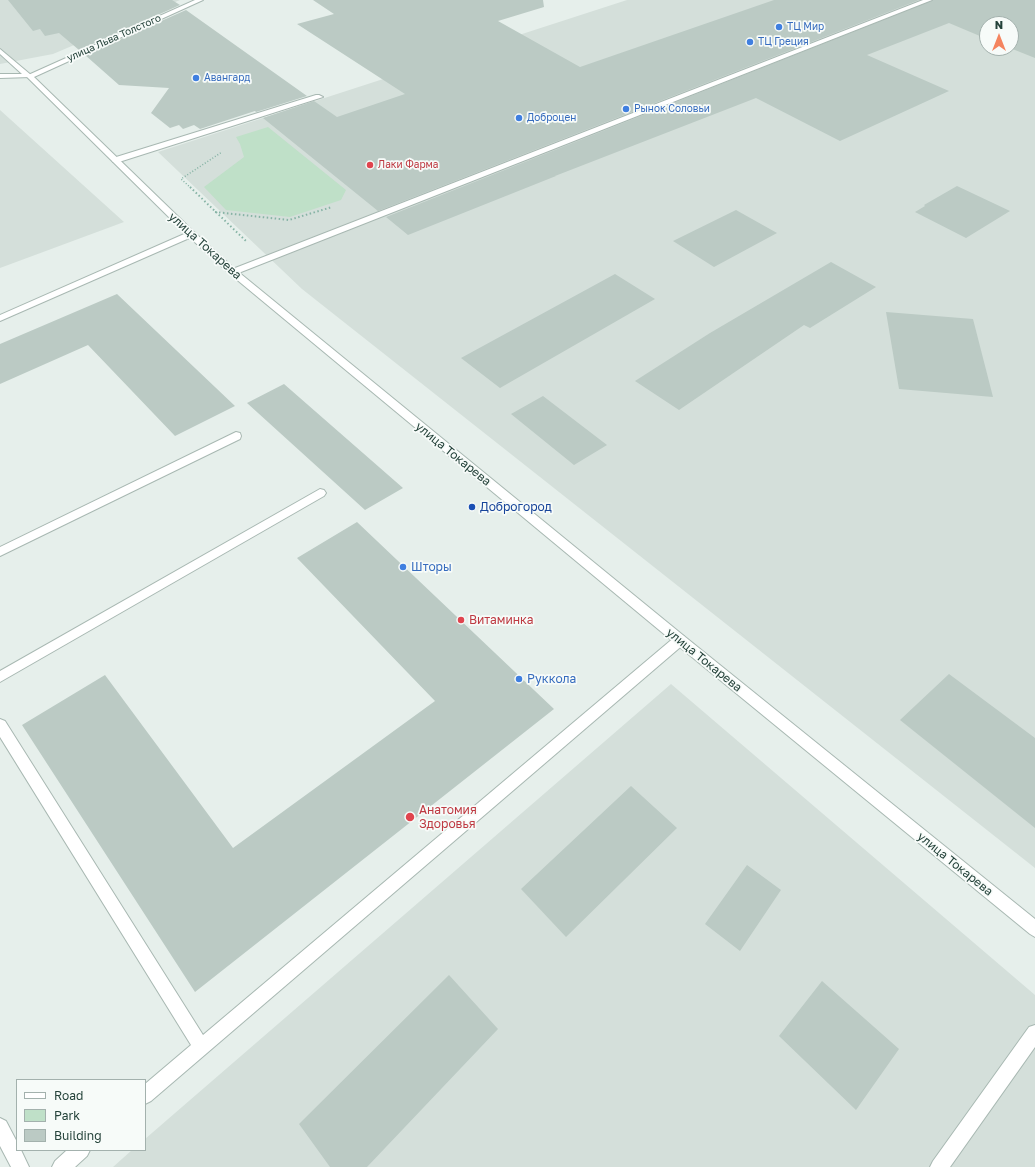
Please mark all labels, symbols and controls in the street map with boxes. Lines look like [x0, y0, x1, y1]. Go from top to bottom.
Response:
street label: улица Льва Толстого [65, 12, 163, 64]
north arrow [979, 16, 1019, 56]
text: N [995, 18, 1003, 31]
place label: ТЦ Мир [787, 21, 824, 33]
marker: ТЦ Мир [774, 22, 784, 32]
place label: ТЦ Греция [758, 36, 809, 48]
marker: ТЦ Греция [745, 37, 755, 47]
place label: Авангард [204, 72, 250, 84]
marker: Авангард [191, 73, 201, 83]
place label: Рынок Соловьи [634, 103, 710, 115]
marker: Рынок Соловьи [621, 104, 631, 114]
place label: Доброцен [527, 112, 576, 124]
marker: Доброцен [514, 113, 524, 123]
place label: Лаки Фарма [378, 159, 438, 171]
marker: Лаки Фарма [365, 160, 375, 170]
street label: улица Токарева [166, 209, 244, 283]
street label: улица Токарева [412, 419, 494, 489]
place label: Доброгород [480, 500, 552, 514]
marker: Доброгород [467, 502, 477, 512]
place label: Шторы [411, 560, 452, 574]
marker: Шторы [398, 562, 408, 572]
place label: Витаминка [469, 613, 534, 627]
marker: Витаминка [456, 615, 466, 625]
street label: улица Токарева [663, 625, 745, 695]
place label: Руккола [527, 672, 576, 686]
marker: Руккола [514, 674, 524, 684]
place label: Анатомия Здоровья [419, 803, 477, 831]
marker: Анатомия Здоровья [404, 811, 416, 823]
street label: улица Токарева [914, 829, 996, 899]
legend [16, 1079, 146, 1151]
text: Road [54, 1088, 83, 1103]
text: Park [54, 1108, 80, 1123]
text: Building [54, 1128, 102, 1143]

